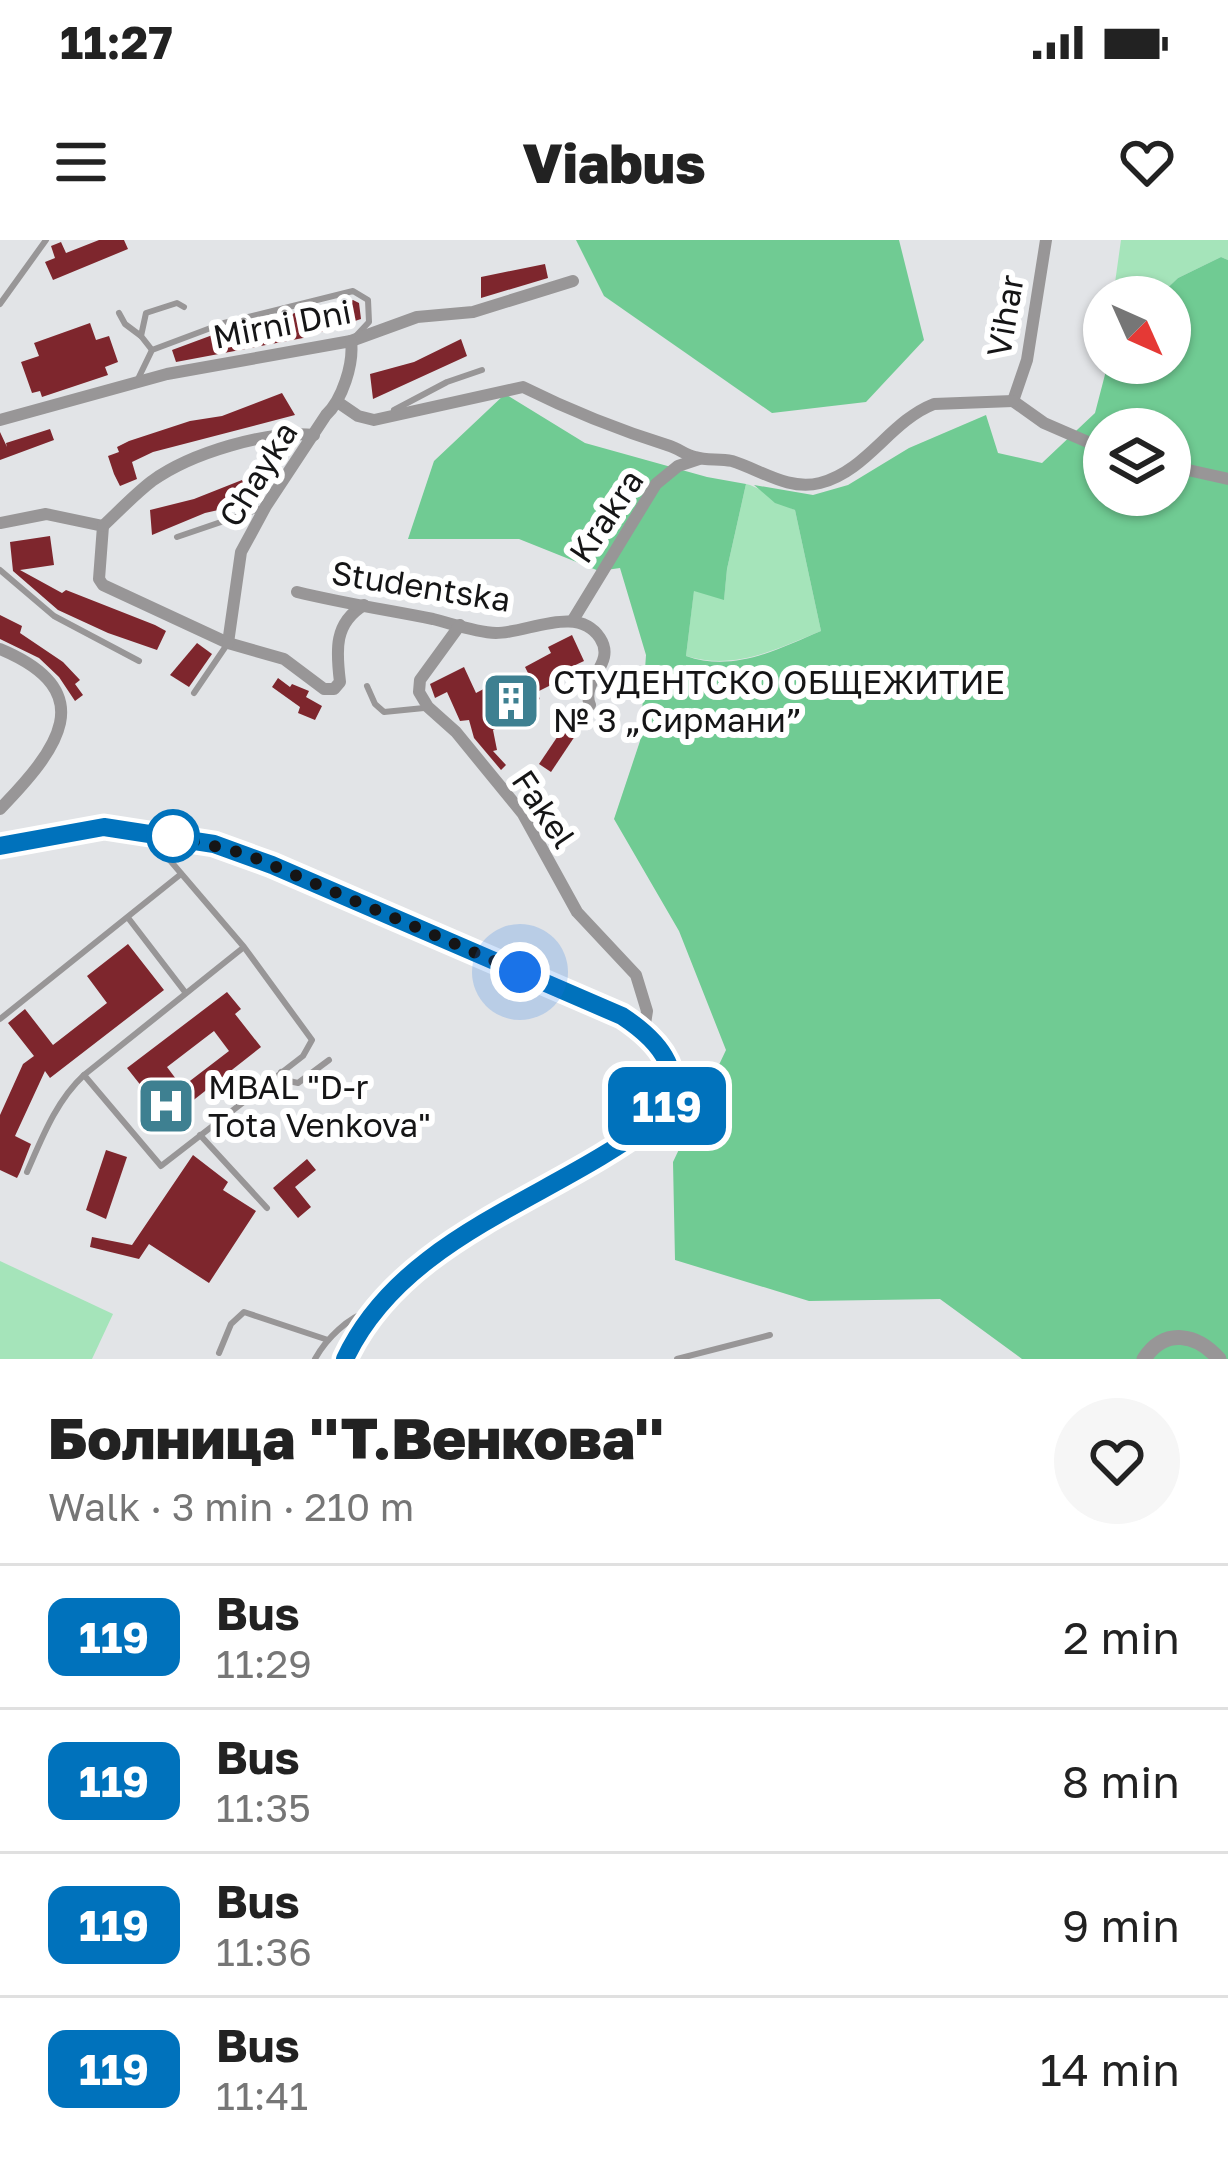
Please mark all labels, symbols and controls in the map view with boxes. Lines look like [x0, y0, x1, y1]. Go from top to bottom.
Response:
text: 11:27 [60, 15, 173, 69]
icon: menu [48, 129, 114, 195]
icon: heart [1114, 129, 1180, 195]
text: Viabus [522, 130, 706, 195]
street label: Vihar [978, 272, 1031, 360]
north arrow [1083, 276, 1191, 384]
map controls [1083, 276, 1191, 516]
street label: Mirni Dni [210, 291, 354, 356]
button: layers [1083, 408, 1191, 516]
street label: Chayka [210, 414, 305, 533]
street label: Krakra [560, 462, 651, 570]
street label: Studentska [329, 552, 513, 619]
place label: СТУДЕНТСКО ОБЩЕЖИТИЕ № 3 „Сирмани” [553, 662, 1005, 739]
building icon: СТУДЕНТСКО ОБЩЕЖИТИЕ № 3 „Сирмани” [480, 670, 542, 732]
street label: Fakel [504, 762, 584, 855]
unlabelled marker [148, 811, 198, 861]
your location [490, 942, 550, 1002]
place label: MBAL "D-r Tota Venkova" [208, 1067, 431, 1144]
line badge: 119 [598, 1067, 736, 1145]
hospital icon: MBAL "D-r Tota Venkova" [135, 1075, 197, 1137]
text: 119 [632, 1081, 702, 1131]
button: heart [1054, 1398, 1180, 1524]
text: Болница ''Т.Венкова'' [48, 1403, 664, 1472]
text: Walk · 3 min · 210 m [48, 1483, 414, 1530]
text: Bus [216, 1586, 300, 1640]
text: 2 min [1063, 1610, 1180, 1664]
text: 119 [79, 1612, 149, 1662]
text: 11:29 [216, 1640, 312, 1687]
text: Bus [216, 1730, 300, 1784]
text: 8 min [1062, 1754, 1180, 1808]
text: 119 [79, 1756, 149, 1806]
text: 11:35 [216, 1784, 311, 1831]
text: Bus [216, 1874, 300, 1928]
text: 9 min [1062, 1898, 1180, 1952]
text: 119 [79, 1900, 149, 1950]
text: 11:36 [216, 1928, 312, 1975]
text: Bus [216, 2018, 300, 2072]
text: 14 min [1040, 2042, 1180, 2096]
text: 119 [79, 2044, 149, 2094]
text: 11:41 [216, 2072, 308, 2119]

